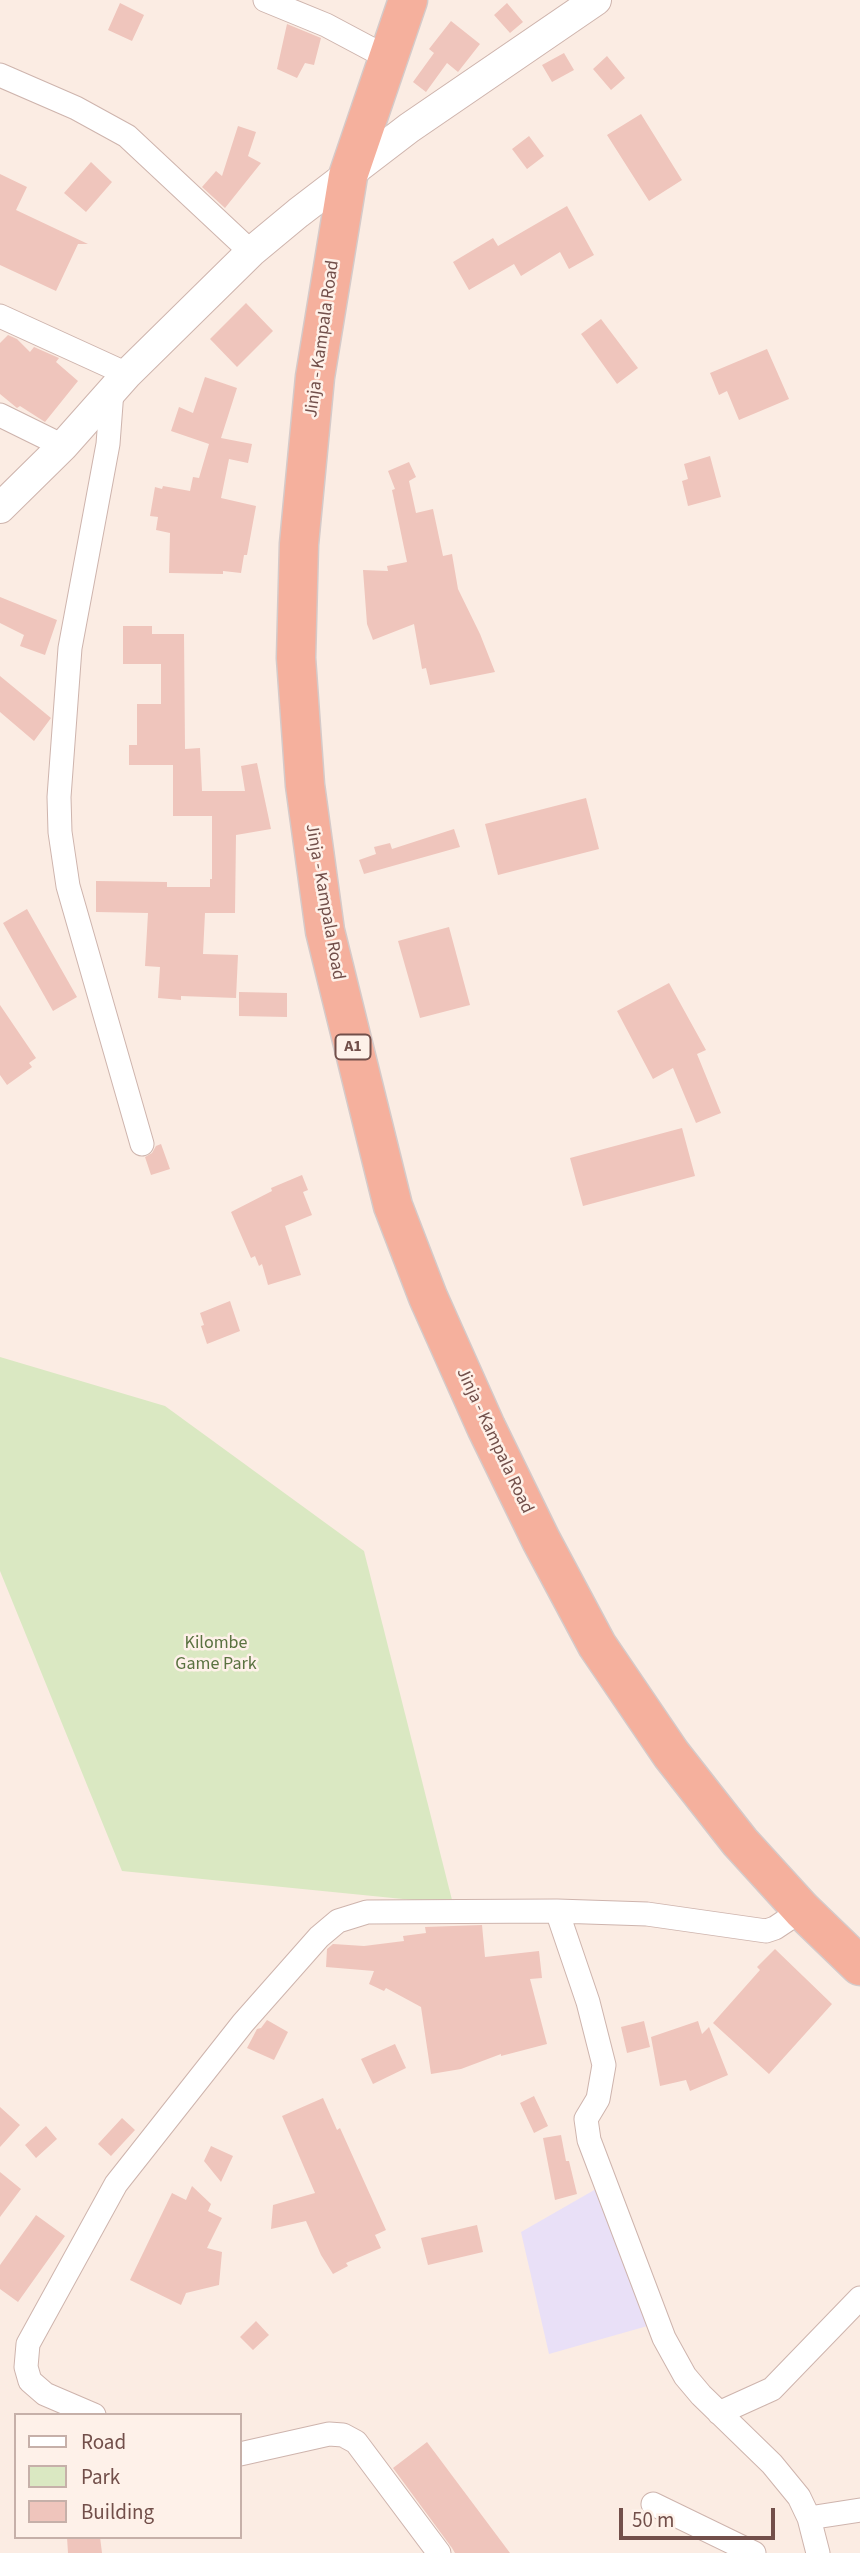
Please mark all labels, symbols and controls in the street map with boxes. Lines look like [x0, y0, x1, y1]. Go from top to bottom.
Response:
street label: Jinja - Kampala Road [301, 259, 345, 419]
street label: Jinja - Kampala Road [300, 822, 348, 982]
road number: A1 [336, 1035, 370, 1060]
street label: Jinja - Kampala Road [451, 1365, 537, 1517]
park label: Kilombe Game Park [175, 1633, 257, 1676]
legend [14, 2413, 242, 2539]
text: Road [81, 2427, 126, 2457]
text: Park [81, 2462, 120, 2492]
scale bar [622, 2494, 778, 2538]
text: Building [81, 2497, 154, 2527]
text: 50 m [632, 2505, 674, 2535]

